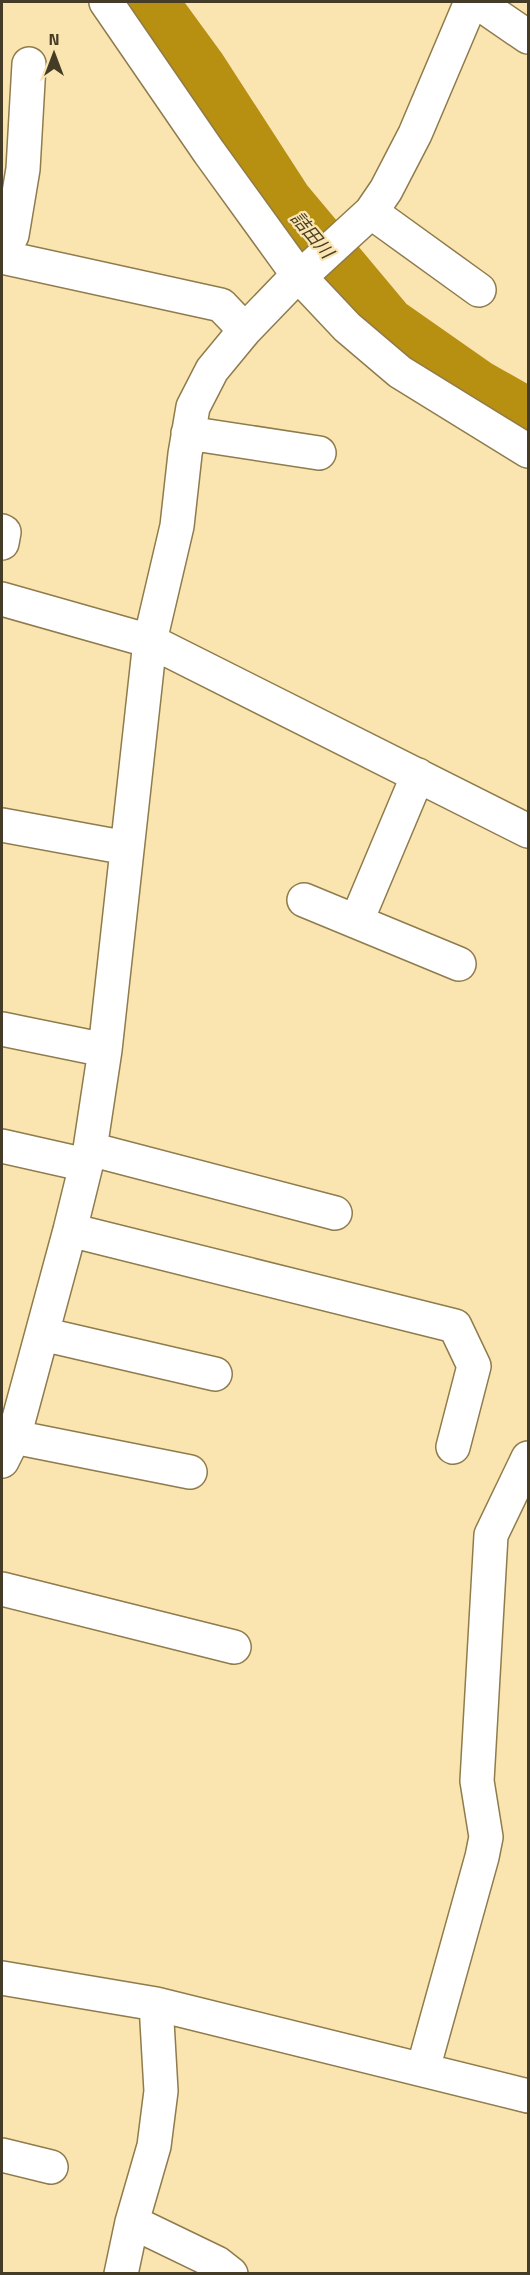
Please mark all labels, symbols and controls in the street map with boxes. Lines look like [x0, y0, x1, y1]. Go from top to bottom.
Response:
north arrow [24, 24, 84, 84]
text: N [48, 27, 60, 51]
water label: 詰田川 [285, 205, 341, 266]

